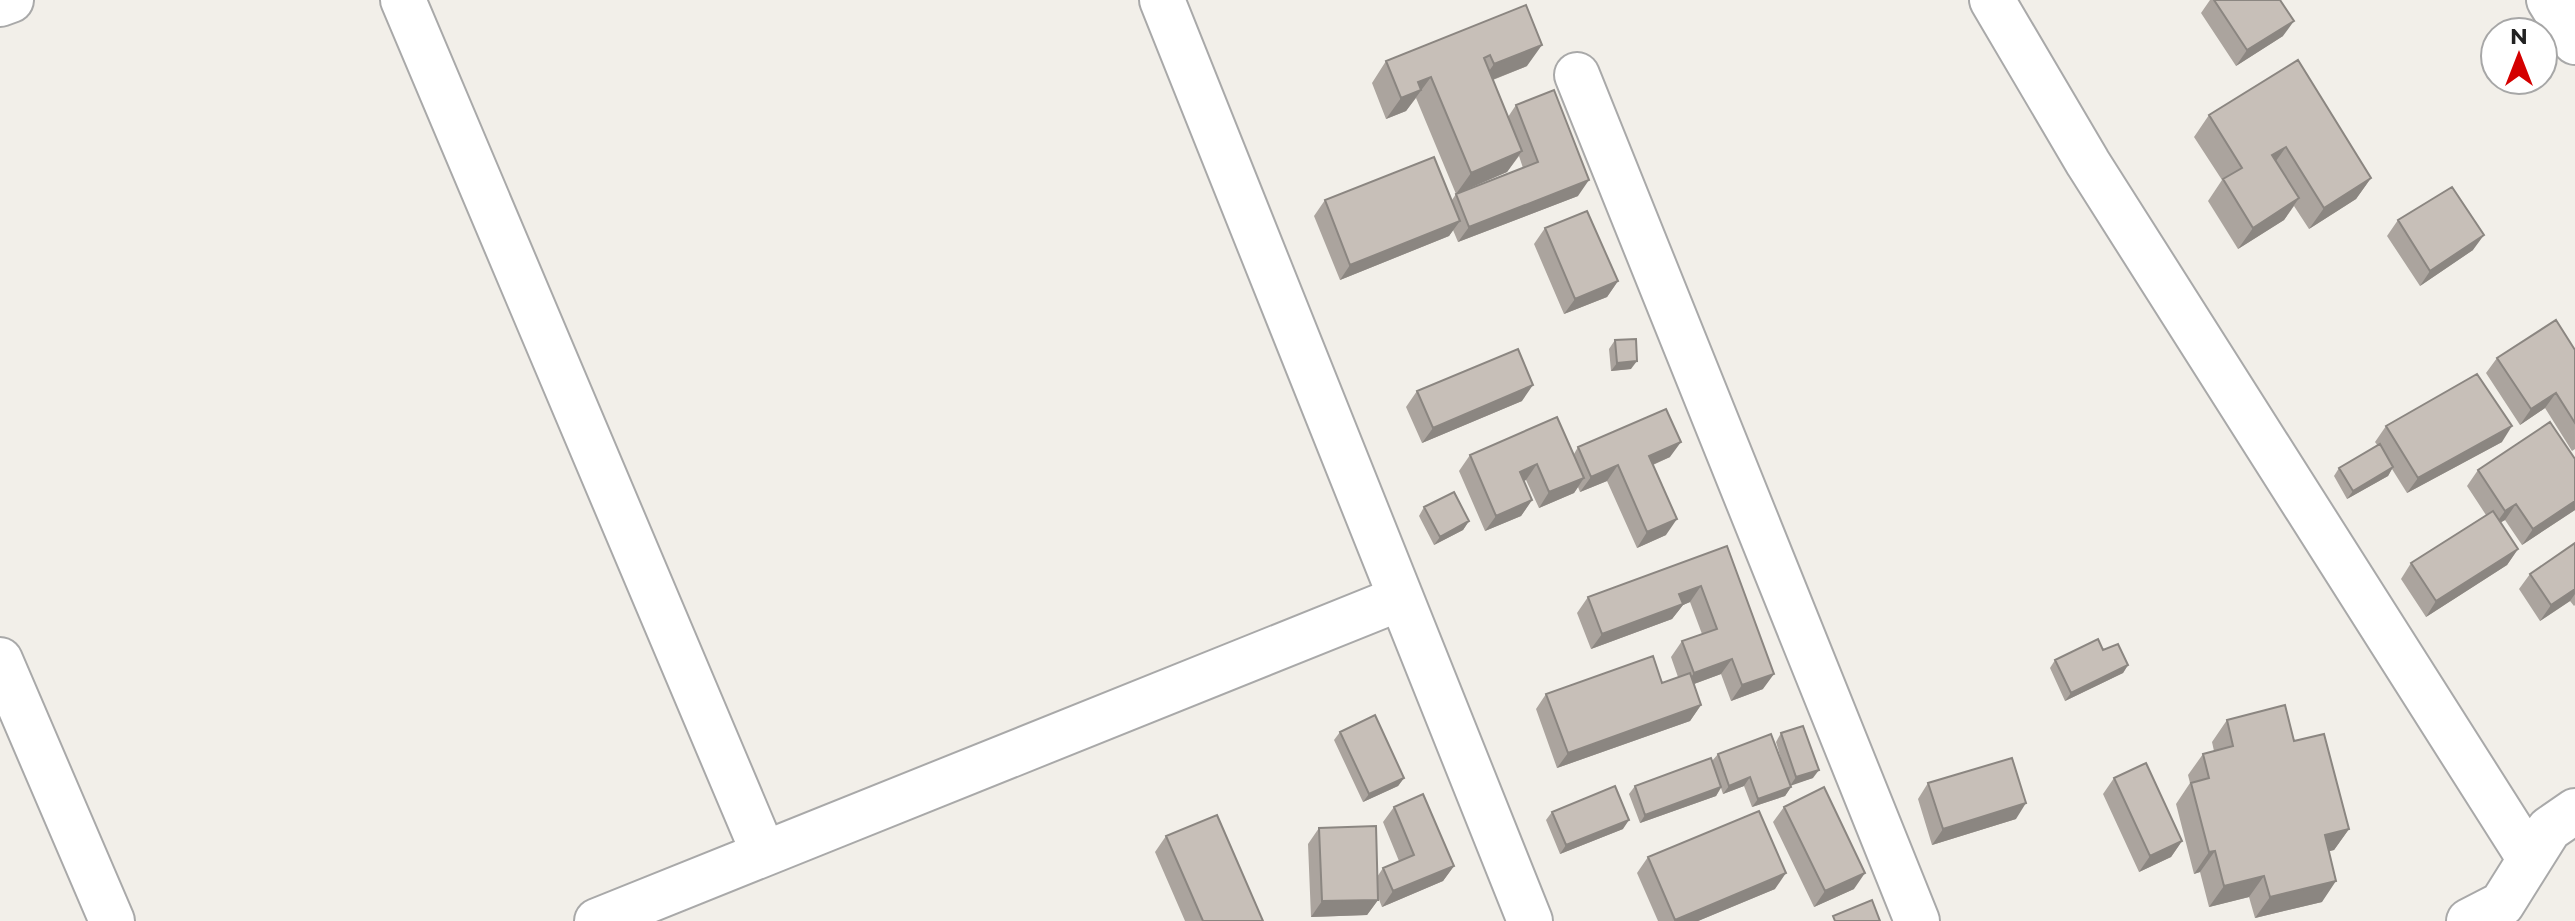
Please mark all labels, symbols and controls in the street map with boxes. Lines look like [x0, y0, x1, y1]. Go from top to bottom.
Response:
north arrow [2479, 16, 2559, 96]
text: N [2510, 23, 2528, 50]

